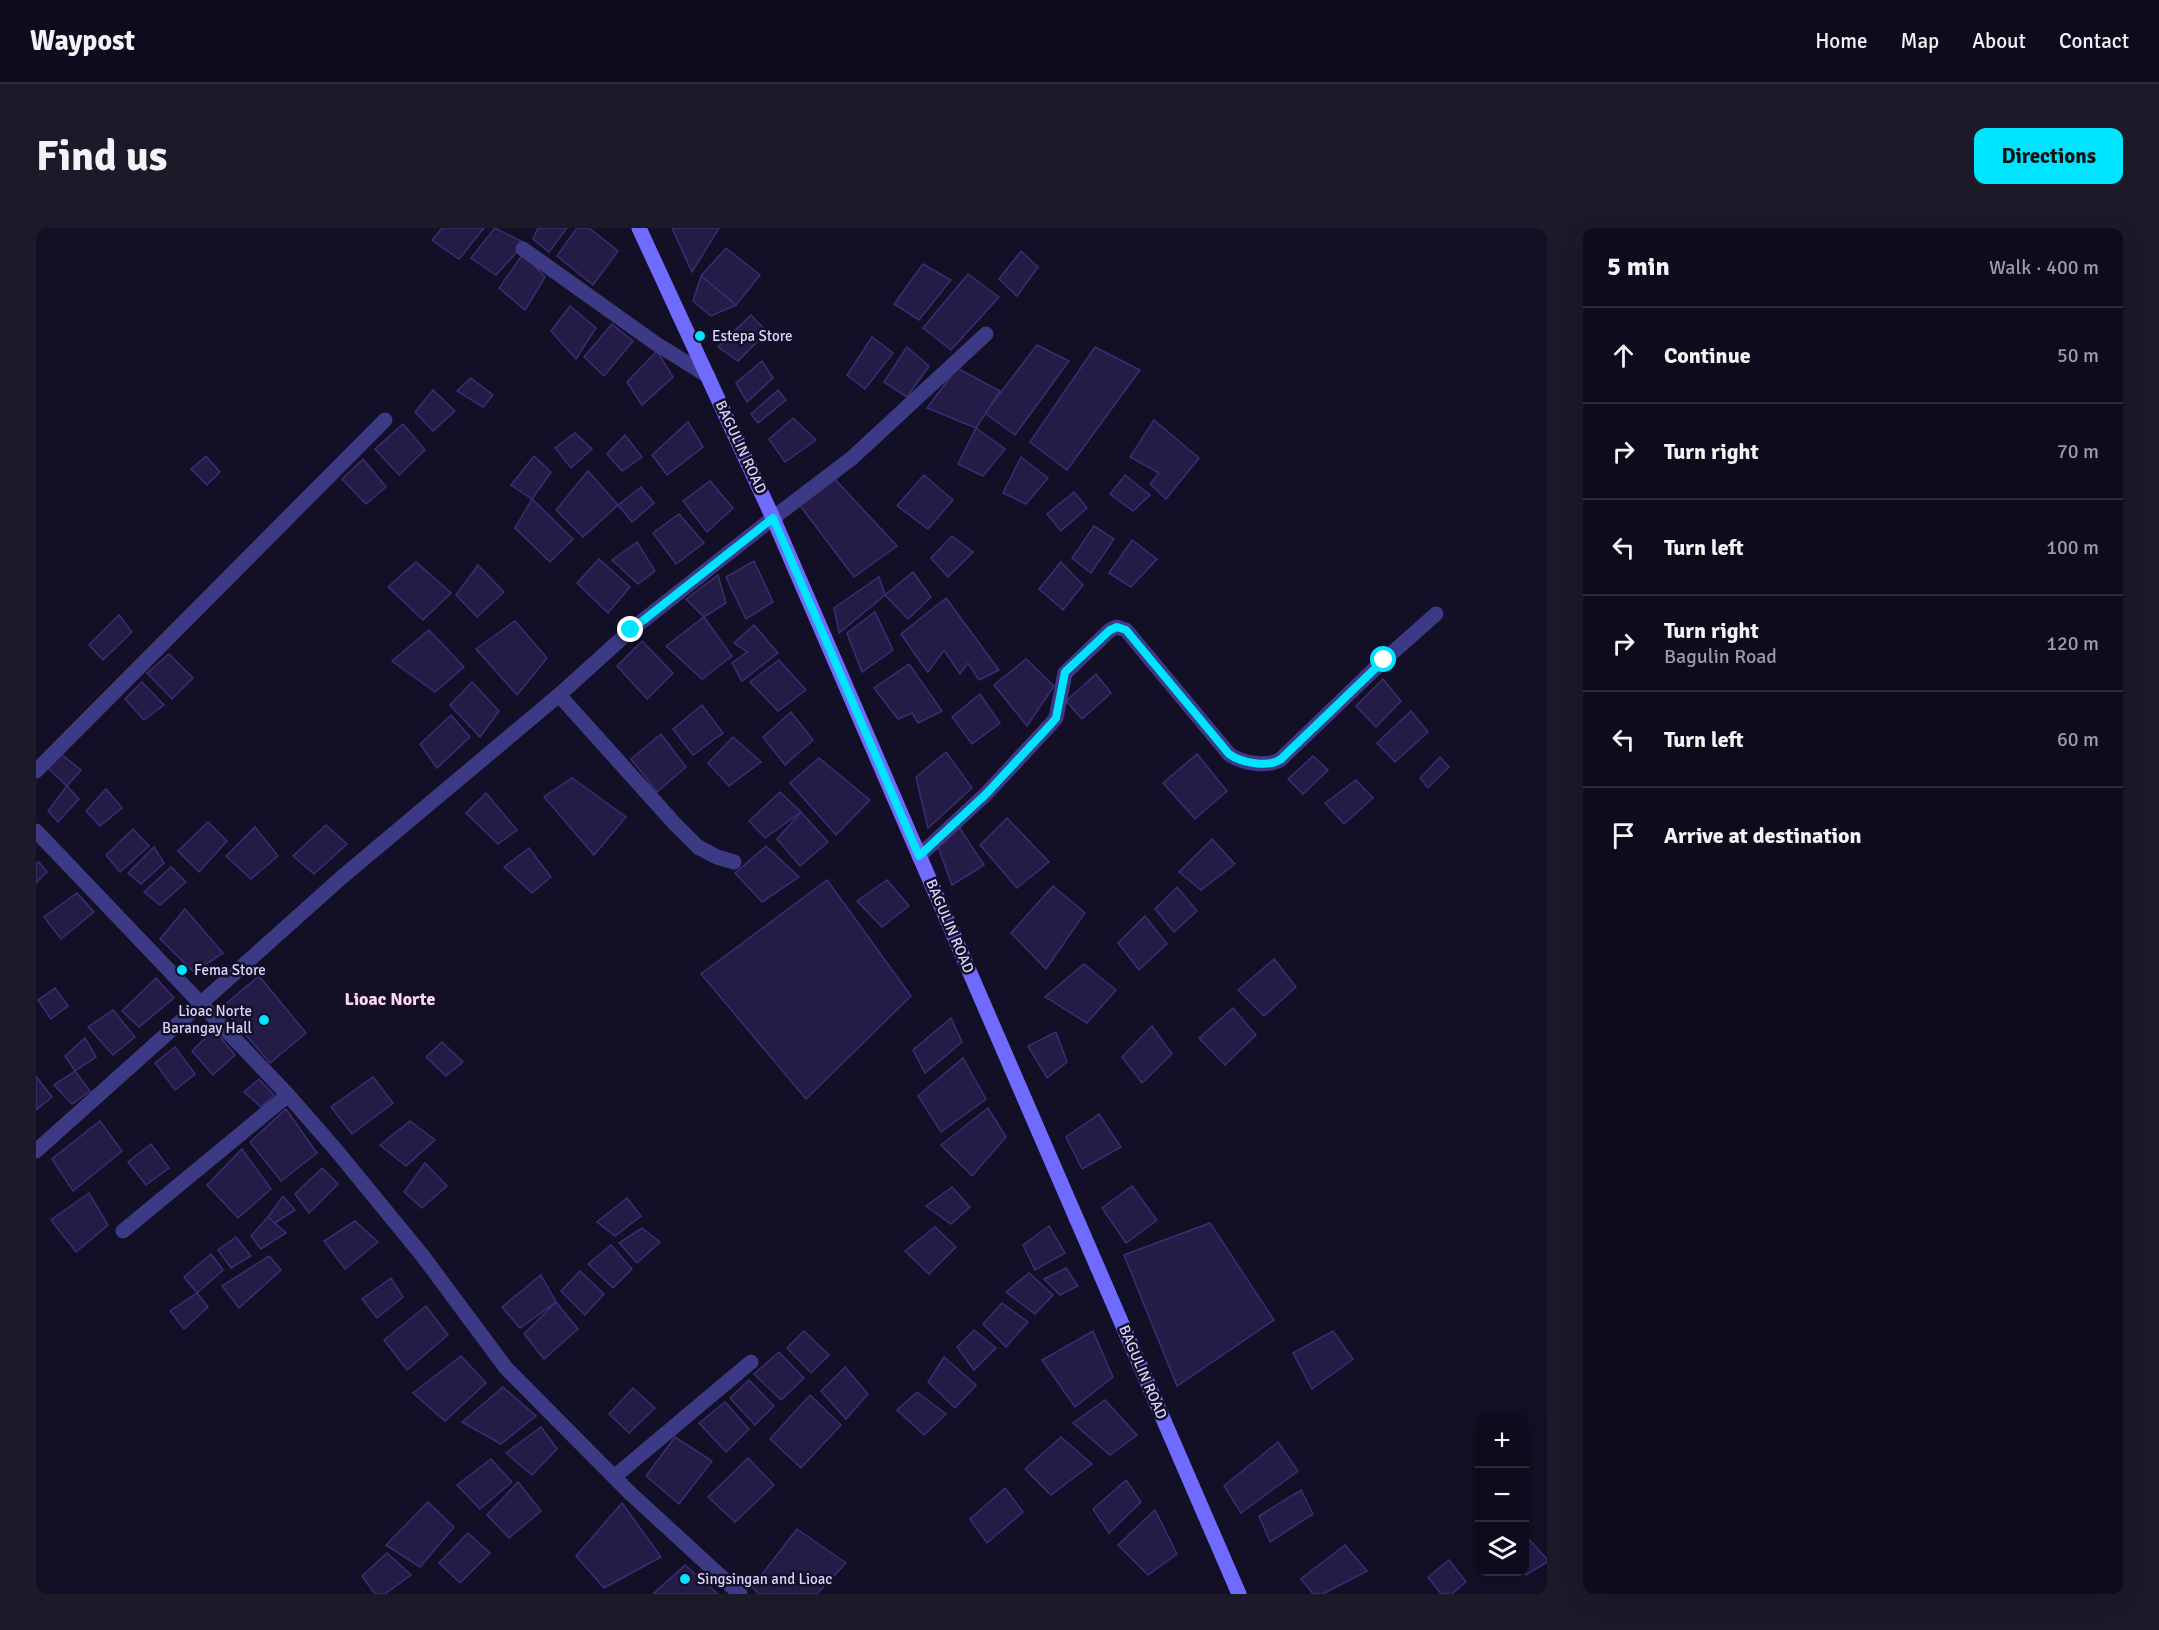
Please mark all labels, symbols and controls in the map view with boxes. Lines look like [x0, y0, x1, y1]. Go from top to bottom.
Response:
text: Waypost [30, 24, 135, 58]
text: Home [1815, 28, 1868, 54]
text: Map [1901, 28, 1939, 54]
text: About [1972, 28, 2026, 54]
text: Contact [2059, 28, 2129, 54]
button: Directions [1974, 128, 2123, 184]
text: Find us [36, 131, 167, 182]
text: 5 min [1607, 251, 1670, 283]
text: Walk · 400 m [1989, 255, 2099, 280]
place label: Estepa Store [712, 327, 793, 345]
marker: Estepa Store [693, 329, 707, 343]
icon: ahead [1607, 339, 1640, 372]
text: Continue [1664, 342, 1751, 369]
text: 50 m [2057, 343, 2099, 368]
street label: BAGULIN ROAD [712, 398, 770, 496]
icon: right [1607, 435, 1640, 468]
text: Turn right [1664, 438, 1759, 465]
text: 70 m [2057, 439, 2099, 464]
icon: left [1607, 531, 1640, 564]
text: Turn left [1664, 534, 1744, 561]
text: 100 m [2046, 535, 2099, 560]
route end [617, 616, 643, 642]
text: Turn right [1664, 617, 1759, 644]
icon: right [1607, 627, 1640, 660]
text: 120 m [2046, 631, 2099, 656]
text: Bagulin Road [1664, 644, 1777, 669]
route start [1370, 646, 1396, 672]
icon: left [1607, 723, 1640, 756]
text: Turn left [1664, 726, 1744, 753]
text: 60 m [2057, 727, 2099, 752]
icon: arrive [1607, 819, 1640, 852]
text: Arrive at destination [1664, 822, 1861, 849]
street label: BAGULIN ROAD [922, 876, 978, 976]
place label: Fema Store [194, 961, 266, 979]
marker: Fema Store [175, 963, 189, 977]
district label: Lioac Norte [345, 988, 435, 1010]
place label: Lioac Norte Barangay Hall [162, 1002, 252, 1037]
marker: Lioac Norte Barangay Hall [257, 1013, 271, 1027]
street label: BAGULIN ROAD [1115, 1322, 1171, 1422]
map controls [1475, 1414, 1529, 1576]
button: + [1475, 1414, 1529, 1468]
button: − [1475, 1468, 1529, 1522]
button: layers [1475, 1522, 1529, 1576]
place label: Singsingan and Lioac [697, 1570, 832, 1588]
marker: Singsingan and Lioac [678, 1572, 692, 1586]

